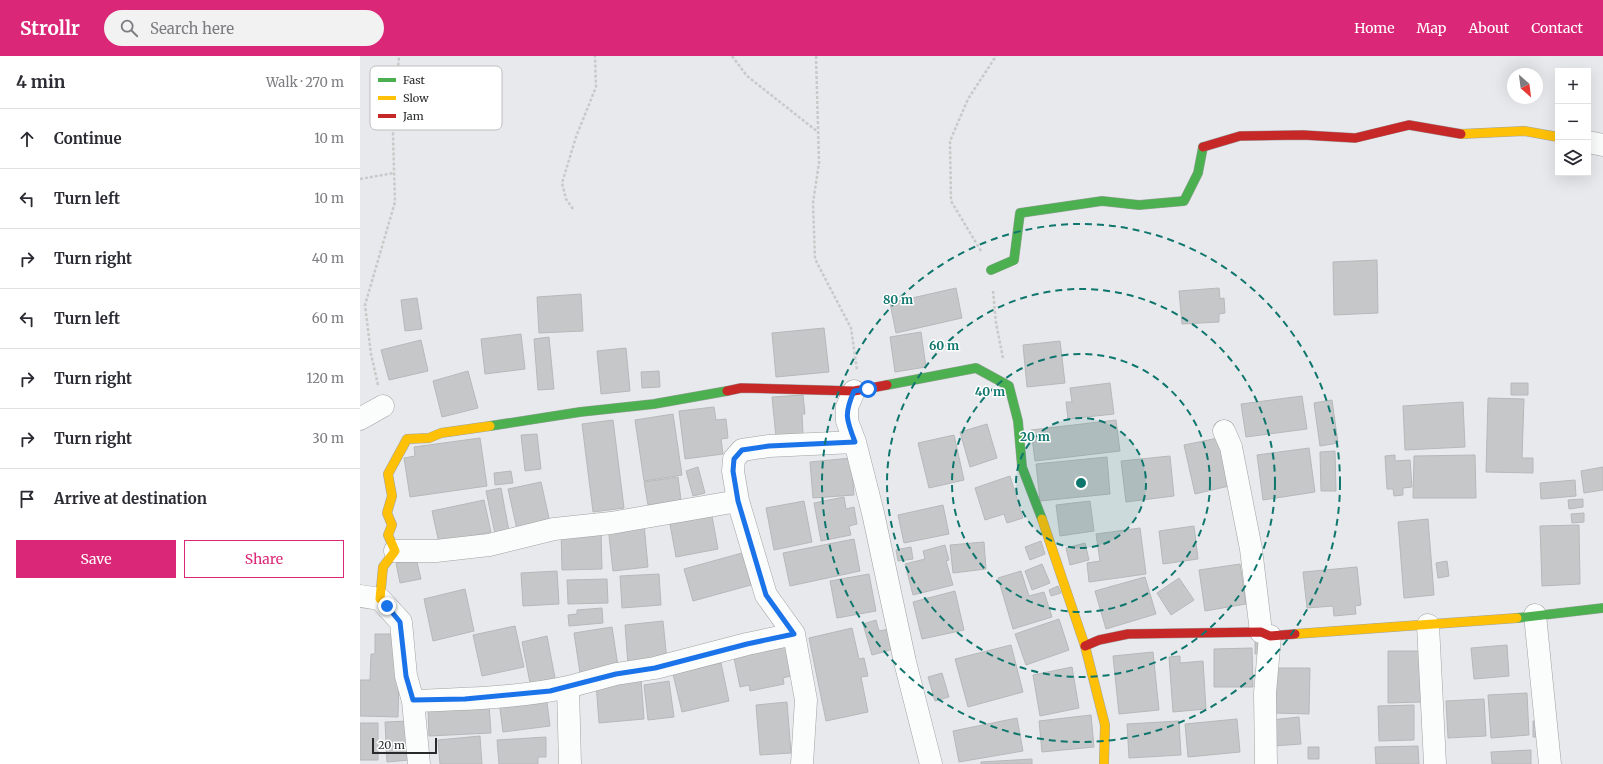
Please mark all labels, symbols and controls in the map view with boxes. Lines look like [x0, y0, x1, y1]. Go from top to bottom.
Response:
search box [104, 10, 384, 46]
text: Strollr [20, 16, 80, 40]
icon: search [118, 17, 140, 39]
text: Search here [150, 19, 234, 38]
text: Home [1354, 19, 1395, 37]
text: Map [1417, 19, 1446, 37]
text: About [1468, 19, 1509, 37]
text: Contact [1531, 19, 1583, 37]
legend [370, 66, 502, 130]
north arrow [1507, 68, 1543, 104]
map controls [1555, 68, 1591, 176]
button: + [1555, 68, 1591, 104]
text: 4 min [16, 71, 65, 93]
text: Fast [403, 73, 426, 87]
text: Walk · 270 m [266, 74, 344, 91]
text: Slow [403, 91, 429, 105]
button: − [1555, 104, 1591, 140]
text: Jam [402, 109, 424, 123]
icon: ahead [16, 128, 38, 150]
text: Continue [54, 129, 122, 148]
text: 10 m [314, 130, 344, 147]
button: layers [1555, 140, 1591, 176]
icon: left [16, 188, 38, 210]
text: Turn left [54, 189, 120, 208]
text: 10 m [314, 190, 344, 207]
icon: right [16, 248, 38, 270]
text: Turn right [54, 249, 132, 268]
text: 40 m [312, 250, 344, 267]
text: 80 m [883, 292, 913, 307]
icon: left [16, 308, 38, 330]
text: Turn left [54, 309, 120, 328]
text: 60 m [312, 310, 344, 327]
text: 60 m [929, 338, 959, 353]
icon: right [16, 368, 38, 390]
text: Turn right [54, 369, 132, 388]
text: 120 m [306, 370, 344, 387]
route start [859, 380, 877, 398]
text: 40 m [975, 384, 1005, 399]
icon: right [16, 428, 38, 450]
text: Turn right [54, 429, 132, 448]
text: 20 m [1020, 429, 1050, 444]
text: 30 m [312, 430, 344, 447]
centre of rings [1074, 476, 1088, 490]
icon: arrive [16, 488, 38, 510]
text: Arrive at destination [54, 489, 207, 508]
button: Save [16, 540, 176, 578]
button: Share [184, 540, 344, 578]
route end [378, 597, 396, 615]
scale bar [372, 736, 437, 755]
text: 20 m [378, 738, 405, 752]

